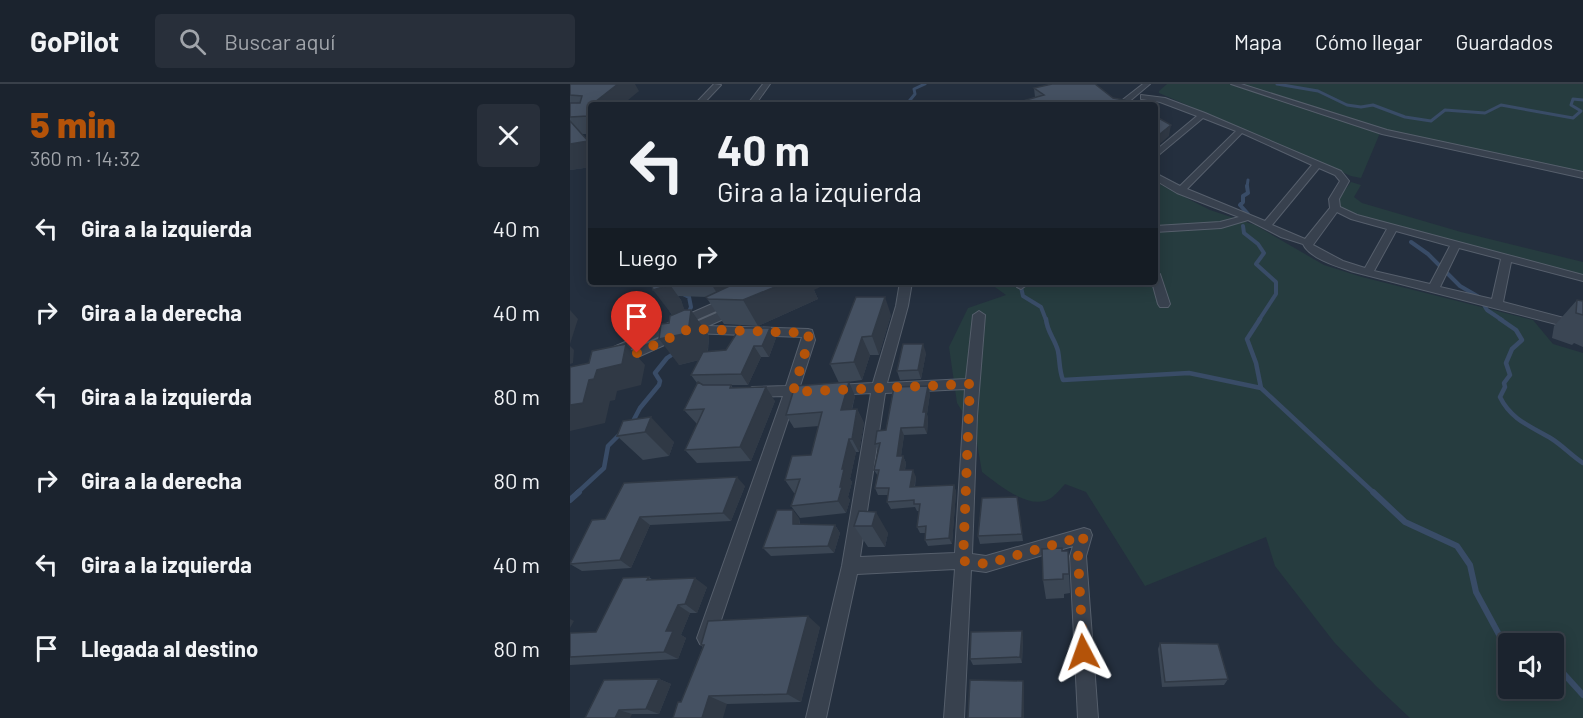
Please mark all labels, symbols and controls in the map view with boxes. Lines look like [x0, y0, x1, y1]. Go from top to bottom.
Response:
search box [155, 14, 575, 68]
text: GoPilot [30, 24, 119, 58]
icon: search [176, 25, 209, 58]
text: Buscar aquí [224, 28, 335, 54]
text: Mapa [1234, 29, 1282, 54]
text: Cómo llegar [1315, 29, 1422, 54]
text: Guardados [1455, 29, 1553, 54]
text: 5 min [30, 102, 116, 145]
button: close [477, 104, 540, 167]
text: 40 m [717, 124, 810, 174]
icon: left [618, 126, 696, 204]
text: 360 m · 14:32 [30, 146, 140, 170]
text: Gira a la izquierda [717, 175, 922, 207]
icon: left [30, 212, 63, 245]
text: Gira a la izquierda [81, 215, 252, 241]
text: 40 m [493, 215, 540, 241]
icon: right [690, 240, 723, 273]
text: Luego [618, 244, 678, 270]
pin [611, 291, 662, 353]
icon: right [30, 296, 63, 329]
text: Gira a la derecha [81, 299, 242, 325]
text: 40 m [493, 299, 540, 325]
icon: arrive [620, 300, 653, 333]
icon: left [30, 380, 63, 413]
text: Gira a la izquierda [81, 383, 252, 409]
text: 80 m [494, 383, 540, 409]
icon: right [30, 464, 63, 497]
text: Gira a la derecha [81, 467, 242, 493]
text: 80 m [494, 467, 540, 493]
icon: left [30, 548, 63, 581]
text: Gira a la izquierda [81, 551, 252, 577]
text: 40 m [493, 551, 540, 577]
position arrow [1051, 620, 1115, 684]
icon: arrive [30, 632, 63, 665]
map controls [1498, 633, 1564, 699]
button: sound [1498, 633, 1564, 699]
text: Llegada al destino [81, 635, 258, 661]
text: 80 m [494, 635, 540, 661]

